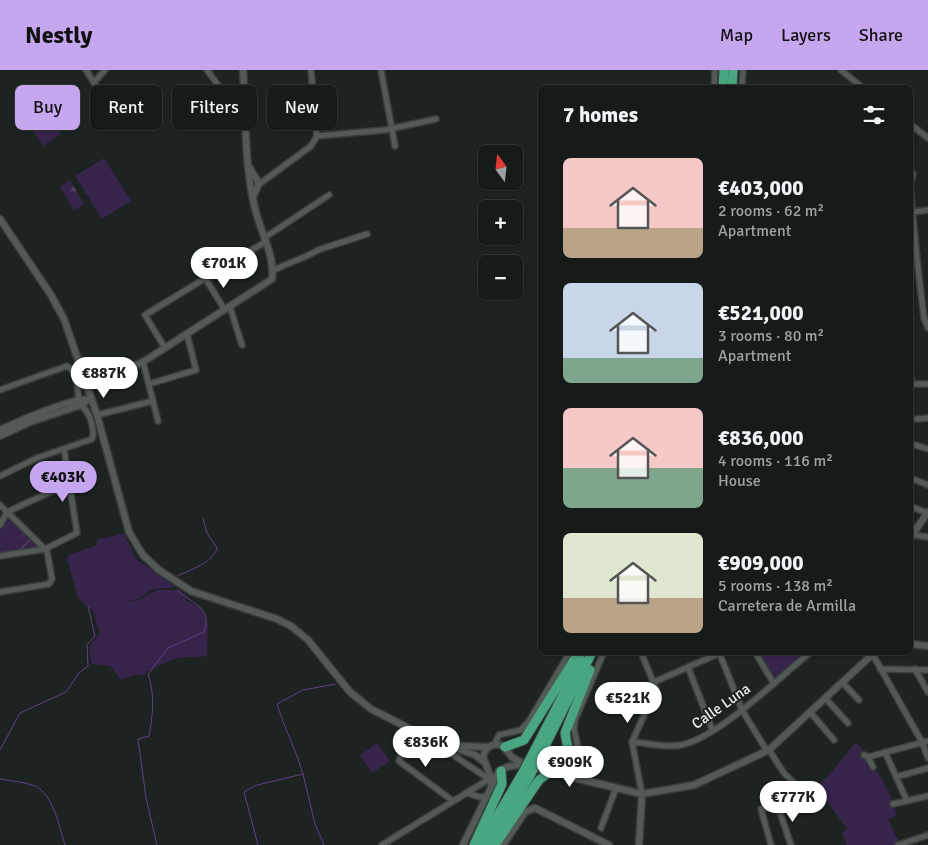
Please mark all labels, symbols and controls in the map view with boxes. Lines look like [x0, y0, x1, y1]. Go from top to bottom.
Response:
text: Nestly [25, 20, 92, 50]
text: Map [720, 24, 753, 46]
text: Layers [781, 24, 831, 46]
text: Share [859, 24, 903, 46]
chip: Buy [15, 85, 80, 130]
chip: Rent [90, 85, 162, 130]
chip: Filters [172, 85, 257, 130]
chip: New [267, 85, 337, 130]
icon: filters [860, 101, 888, 129]
text: 7 homes [563, 102, 638, 128]
north arrow [478, 145, 522, 190]
map controls [478, 145, 523, 300]
text: €403,000 [718, 175, 804, 201]
icon: home [603, 178, 663, 238]
button: + [478, 200, 523, 245]
text: 2 rooms · 62 m² [718, 201, 824, 221]
text: Apartment [718, 221, 791, 241]
pin: €701K [189, 246, 259, 289]
text: €701K [202, 253, 246, 273]
button: − [478, 255, 523, 300]
text: €521,000 [718, 300, 804, 326]
icon: home [603, 303, 663, 363]
text: 3 rooms · 80 m² [718, 326, 824, 346]
text: Apartment [718, 346, 791, 366]
pin: €887K [69, 356, 139, 399]
text: €887K [82, 363, 126, 383]
text: €836,000 [718, 425, 804, 451]
icon: home [603, 428, 663, 488]
text: 4 rooms · 116 m² [718, 451, 833, 471]
pin: €403K [28, 460, 98, 503]
text: €403K [41, 467, 85, 487]
text: House [718, 471, 761, 491]
text: €909,000 [718, 550, 804, 576]
icon: home [603, 553, 663, 613]
text: 5 rooms · 138 m² [718, 576, 833, 596]
text: Carretera de Armilla [718, 596, 856, 616]
street label: Calle Luna [688, 679, 754, 733]
pin: €521K [593, 682, 663, 724]
text: €521K [606, 688, 650, 708]
pin: €836K [391, 726, 461, 768]
text: €836K [404, 732, 448, 752]
pin: €909K [535, 746, 605, 788]
text: €909K [548, 752, 592, 772]
pin: €777K [758, 780, 828, 823]
text: €777K [771, 787, 815, 807]

